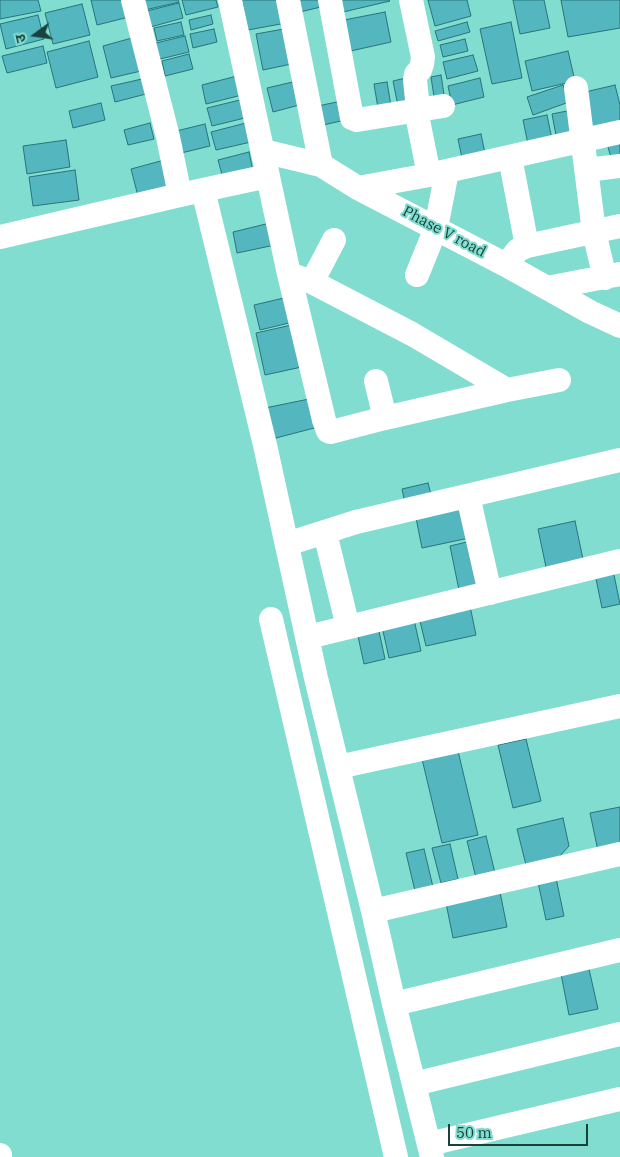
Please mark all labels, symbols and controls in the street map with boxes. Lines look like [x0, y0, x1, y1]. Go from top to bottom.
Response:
north arrow [10, 10, 60, 60]
text: उ [11, 32, 30, 45]
street label: Phase V road [399, 203, 489, 261]
scale bar [450, 1114, 590, 1146]
text: 50 m [456, 1123, 492, 1142]

